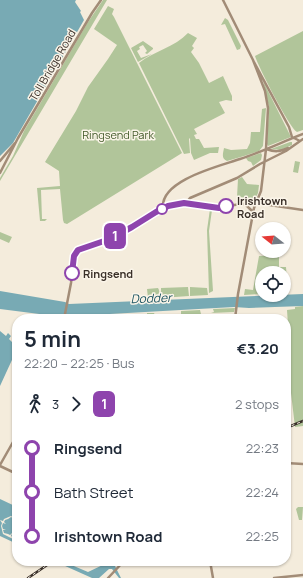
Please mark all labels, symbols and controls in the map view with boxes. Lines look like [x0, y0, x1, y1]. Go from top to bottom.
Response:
street label: Toll Bridge Road [25, 26, 79, 104]
park label: Ringsend Park [82, 127, 154, 142]
place label: Irishtown Road [237, 193, 287, 221]
marker: Irishtown Road [218, 198, 234, 214]
unlabelled marker [156, 203, 168, 215]
north arrow [255, 222, 291, 258]
map controls [255, 222, 291, 302]
line badge: 1 [102, 223, 128, 249]
text: 1 [112, 226, 118, 245]
marker: Ringsend [64, 265, 80, 281]
place label: Ringsend [83, 266, 133, 281]
button: locate [255, 266, 291, 302]
water label: Dodder [130, 289, 173, 307]
text: 5 min [24, 324, 81, 354]
text: €3.20 [237, 338, 279, 359]
text: 22:20 – 22:25 · Bus [24, 354, 135, 372]
icon: walk [24, 393, 46, 415]
icon: forward [65, 393, 87, 415]
text: 1 [101, 394, 107, 413]
text: 3 [52, 395, 59, 413]
text: 2 stops [235, 395, 279, 413]
text: Ringsend [54, 438, 122, 459]
text: 22:23 [246, 439, 279, 457]
text: Bath Street [54, 482, 134, 503]
text: 22:24 [245, 483, 279, 501]
text: Irishtown Road [54, 526, 162, 547]
text: 22:25 [245, 527, 279, 545]

